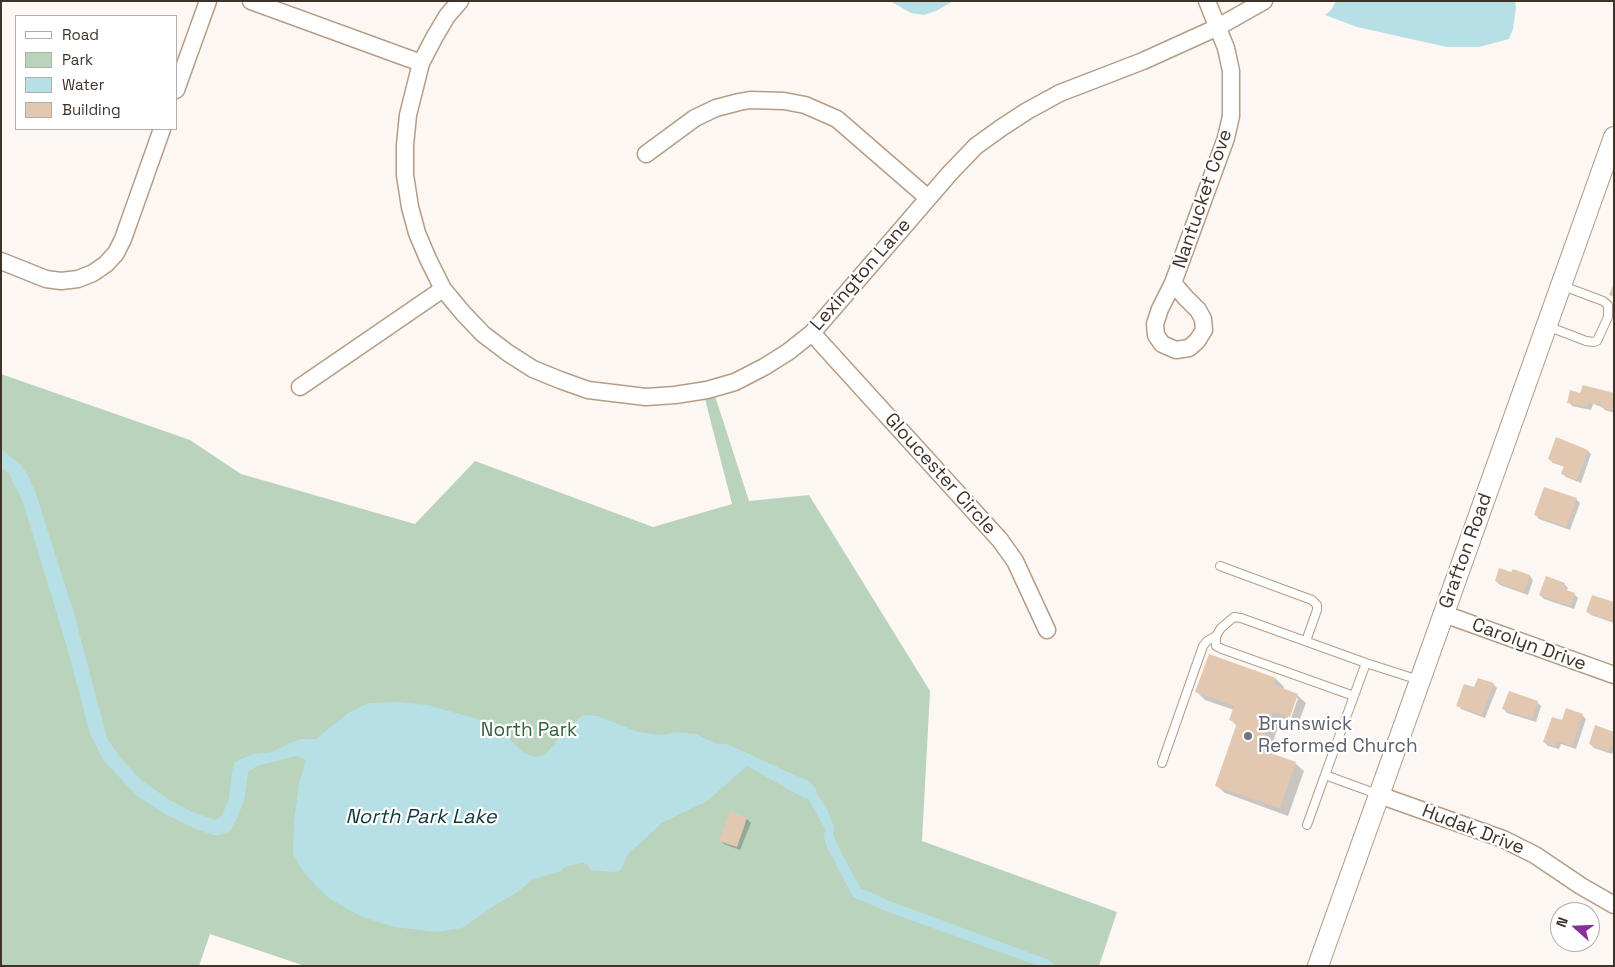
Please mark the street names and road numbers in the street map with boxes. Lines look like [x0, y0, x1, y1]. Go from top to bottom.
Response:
street label: Nantucket Cove [1169, 126, 1237, 272]
street label: Lexington Lane [806, 214, 916, 336]
street label: Gloucester Circle [879, 409, 1001, 539]
street label: Grafton Road [1435, 490, 1497, 612]
street label: Carolyn Drive [1469, 614, 1589, 676]
street label: Hudak Drive [1419, 800, 1527, 860]

